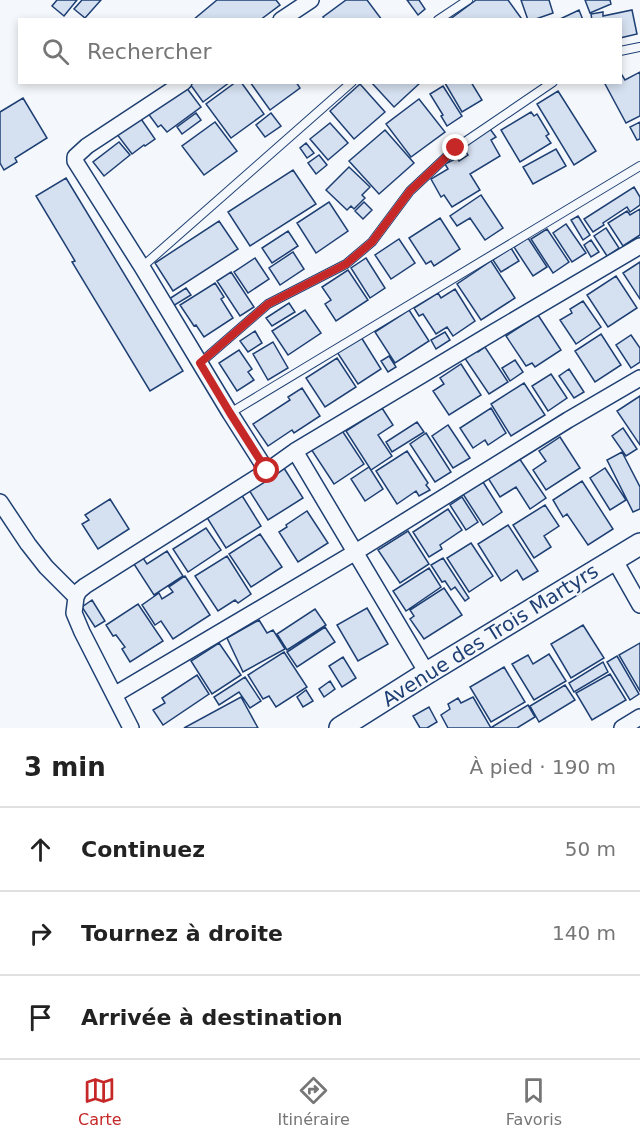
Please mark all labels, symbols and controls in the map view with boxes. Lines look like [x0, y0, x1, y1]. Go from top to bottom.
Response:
search box [18, 18, 622, 84]
icon: search [39, 35, 72, 68]
text: Rechercher [87, 39, 212, 64]
route end [442, 134, 468, 160]
route start [253, 457, 279, 483]
street label: Avenue des Trois Martyrs [378, 559, 602, 711]
text: 3 min [24, 752, 106, 782]
text: À pied · 190 m [470, 755, 616, 779]
icon: ahead [24, 833, 57, 866]
text: Continuez [81, 837, 205, 862]
text: 50 m [565, 837, 616, 861]
icon: right [24, 917, 57, 950]
text: Tournez à droite [81, 921, 283, 946]
text: 140 m [552, 921, 616, 945]
icon: arrive [24, 1001, 57, 1034]
text: Arrivée à destination [81, 1005, 343, 1030]
tab: Carte [78, 1074, 122, 1129]
tab: Itinéraire [278, 1074, 350, 1129]
tab: Favoris [506, 1074, 562, 1129]

